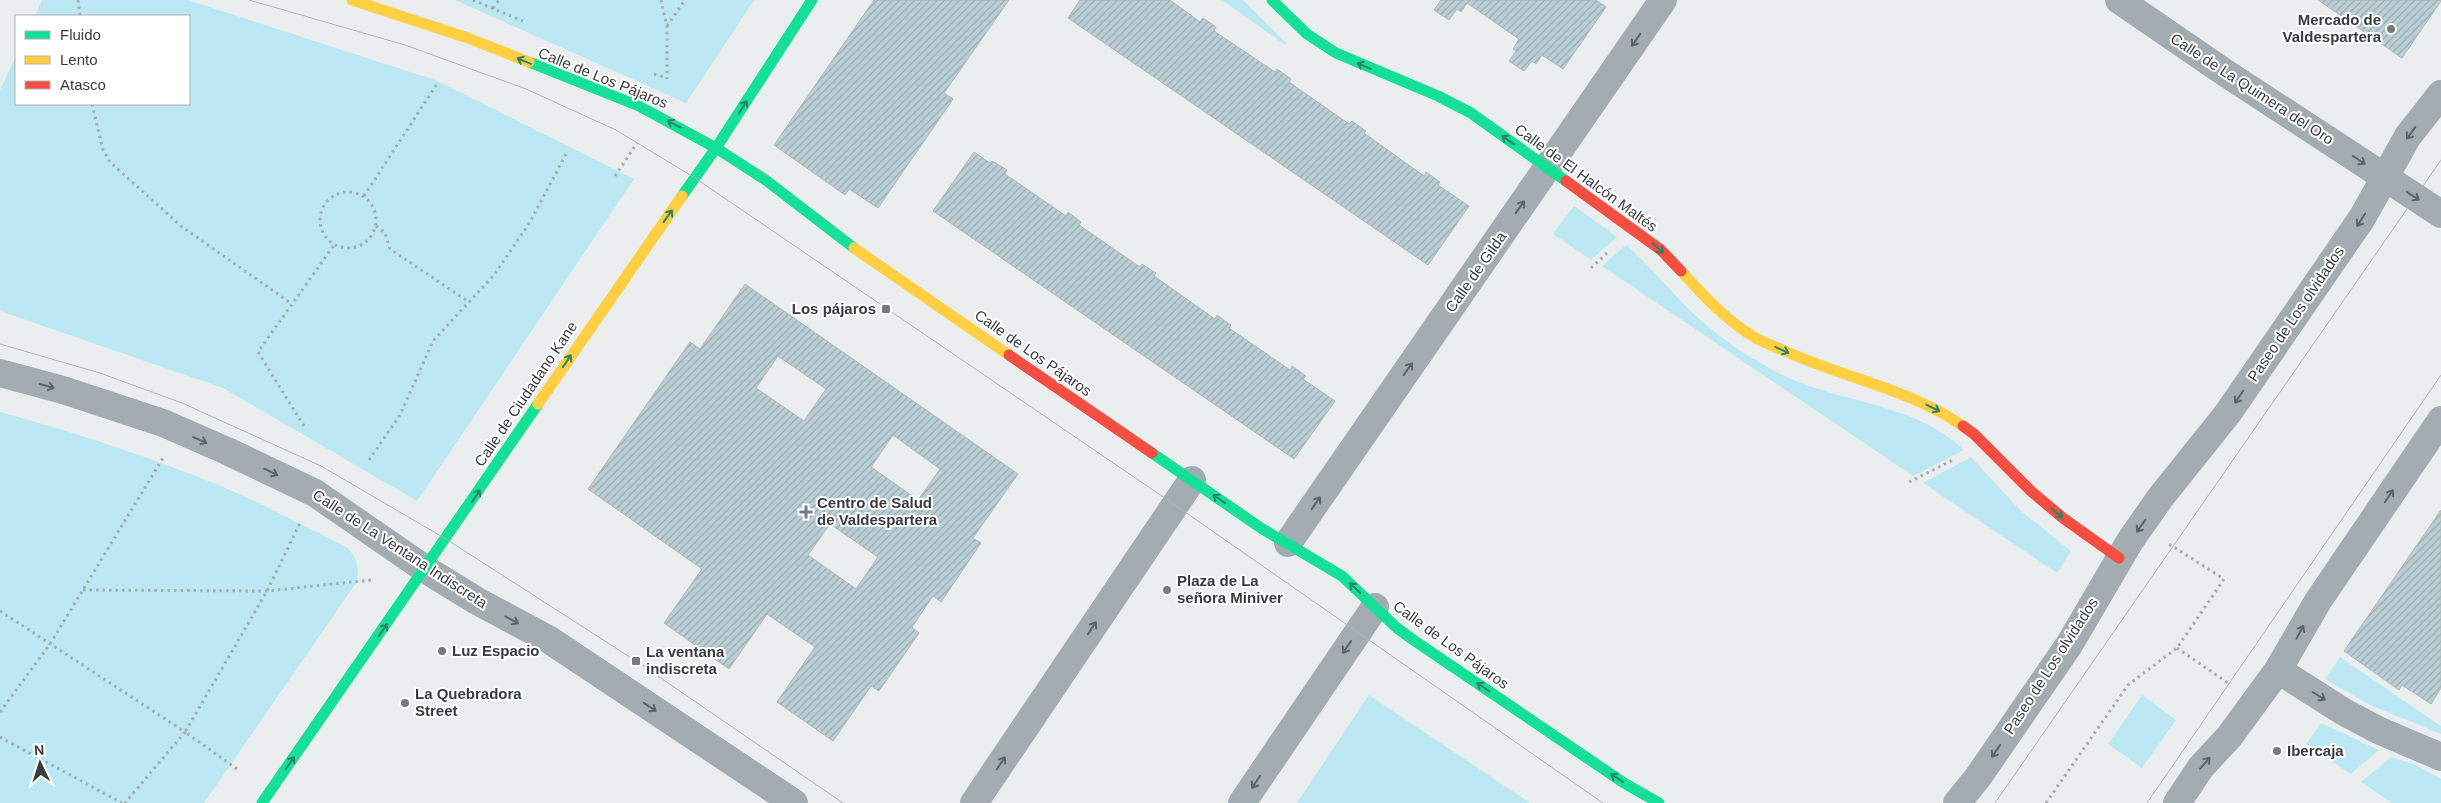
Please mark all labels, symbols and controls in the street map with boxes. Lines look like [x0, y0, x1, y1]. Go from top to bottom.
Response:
place label: Mercado de Valdespartera [2283, 11, 2382, 45]
legend [15, 15, 190, 105]
marker: Mercado de Valdespartera [2385, 23, 2397, 35]
text: Fluido [60, 26, 101, 43]
street label: Calle de La Quimera del Oro [2168, 29, 2337, 148]
one-way arrow [1631, 33, 1641, 47]
street label: Calle de Los Pájaros [536, 44, 671, 111]
text: Lento [60, 51, 98, 68]
one-way arrow [517, 56, 532, 66]
one-way arrow [1357, 61, 1372, 70]
text: Atasco [60, 76, 106, 93]
one-way arrow [738, 100, 748, 114]
one-way arrow [667, 119, 682, 128]
street label: Calle de El Halcón Maltés [1512, 120, 1661, 235]
one-way arrow [2406, 126, 2416, 140]
one-way arrow [1501, 135, 1515, 145]
one-way arrow [2352, 155, 2366, 165]
one-way arrow [2405, 191, 2419, 201]
one-way arrow [1515, 200, 1525, 214]
one-way arrow [663, 209, 673, 223]
one-way arrow [2355, 212, 2365, 226]
street label: Calle de Gilda [1442, 228, 1510, 315]
one-way arrow [1651, 242, 1664, 254]
street label: Paseo de Los olvidados [2244, 243, 2347, 384]
place label: Los pájaros [792, 300, 876, 317]
marker: Los pájaros [880, 303, 892, 315]
street label: Calle de Los Pájaros [972, 306, 1095, 399]
street label: Calle de Ciudadano Kane [471, 318, 580, 469]
one-way arrow [1774, 345, 1789, 355]
one-way arrow [562, 355, 572, 369]
one-way arrow [1403, 363, 1413, 377]
one-way arrow [39, 382, 55, 391]
one-way arrow [2234, 390, 2244, 404]
one-way arrow [1925, 404, 1940, 414]
one-way arrow [192, 435, 207, 445]
one-way arrow [263, 468, 278, 477]
street label: Calle de La Ventana Indiscreta [310, 486, 491, 612]
one-way arrow [470, 489, 481, 503]
one-way arrow [2384, 489, 2394, 503]
place label: Centro de Salud de Valdespartera [817, 494, 938, 528]
one-way arrow [1212, 494, 1226, 504]
one-way arrow [1311, 496, 1321, 510]
marker: Centro de Salud de Valdespartera [799, 505, 813, 519]
one-way arrow [2050, 507, 2063, 518]
one-way arrow [2136, 519, 2146, 533]
place label: Plaza de La señora Miniver [1177, 572, 1283, 606]
one-way arrow [1348, 582, 1361, 594]
marker: Plaza de La señora Miniver [1161, 584, 1173, 596]
street label: Paseo de Los olvidados [2000, 594, 2101, 737]
street label: Calle de Los Pájaros [1390, 597, 1512, 692]
one-way arrow [505, 615, 520, 625]
one-way arrow [1087, 621, 1097, 635]
one-way arrow [378, 623, 388, 637]
one-way arrow [2295, 625, 2305, 640]
one-way arrow [1342, 640, 1352, 654]
place label: Luz Espacio [452, 642, 540, 659]
place label: La ventana indiscreta [646, 643, 725, 677]
marker: Luz Espacio [436, 645, 448, 657]
marker: La ventana indiscreta [630, 655, 642, 667]
one-way arrow [1476, 682, 1490, 692]
place label: La Quebradora Street [415, 685, 522, 719]
one-way arrow [2312, 692, 2326, 702]
marker: La Quebradora Street [399, 697, 411, 709]
one-way arrow [642, 702, 656, 712]
north arrow [15, 738, 65, 788]
text: N [33, 742, 45, 758]
place label: Ibercaja [2287, 742, 2344, 759]
one-way arrow [1991, 744, 2001, 758]
marker: Ibercaja [2271, 745, 2283, 757]
one-way arrow [285, 756, 295, 770]
one-way arrow [997, 756, 1007, 770]
one-way arrow [2199, 757, 2211, 770]
one-way arrow [1611, 773, 1625, 783]
one-way arrow [1251, 775, 1261, 789]

